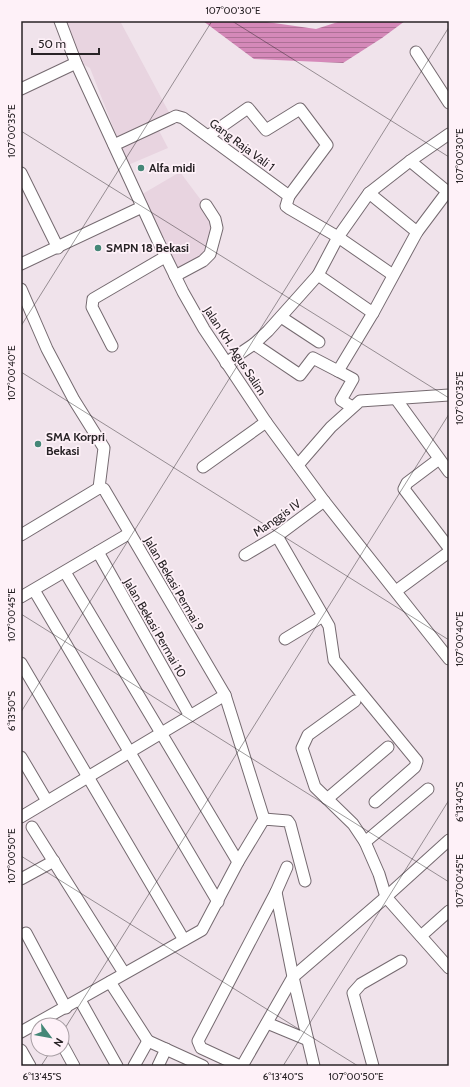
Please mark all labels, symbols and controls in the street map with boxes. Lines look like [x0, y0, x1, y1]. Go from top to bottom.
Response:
text: 107°00'30"E [206, 4, 261, 17]
scale bar [32, 30, 99, 56]
text: 50 m [38, 36, 66, 51]
text: 107°00'35"E [5, 104, 18, 158]
street label: Gang Raja Vali 1 [207, 115, 278, 174]
text: 107°00'30"E [453, 128, 466, 183]
place label: Alfa midi [149, 160, 195, 175]
marker: Alfa midi [136, 163, 146, 173]
place label: SMPN 18 Bekasi [106, 240, 189, 255]
marker: SMPN 18 Bekasi [93, 243, 103, 253]
street label: Jalan KH. Agus Salim [201, 303, 270, 398]
text: 107°00'40"E [5, 345, 18, 401]
text: 107°00'35"E [453, 371, 466, 425]
place label: SMA Korpri Bekasi [46, 429, 105, 458]
marker: SMA Korpri Bekasi [33, 439, 43, 449]
street label: Manggis IV [250, 495, 304, 539]
street label: Jalan Bekasi Permai 9 [141, 533, 208, 634]
street label: Jalan Bekasi Permai 10 [120, 575, 190, 680]
text: 107°00'45"E [5, 588, 18, 642]
text: 107°00'40"E [453, 611, 466, 667]
text: 6°13'50"S [5, 691, 18, 731]
text: 6°13'40"S [453, 782, 466, 822]
text: 107°00'50"E [5, 828, 18, 883]
text: 107°00'45"E [453, 854, 466, 908]
north arrow [30, 1017, 70, 1057]
text: N [50, 1035, 66, 1049]
text: 6°13'45"S [23, 1070, 62, 1083]
text: 6°13'40"S [263, 1070, 303, 1083]
text: 107°00'50"E [329, 1070, 384, 1083]

